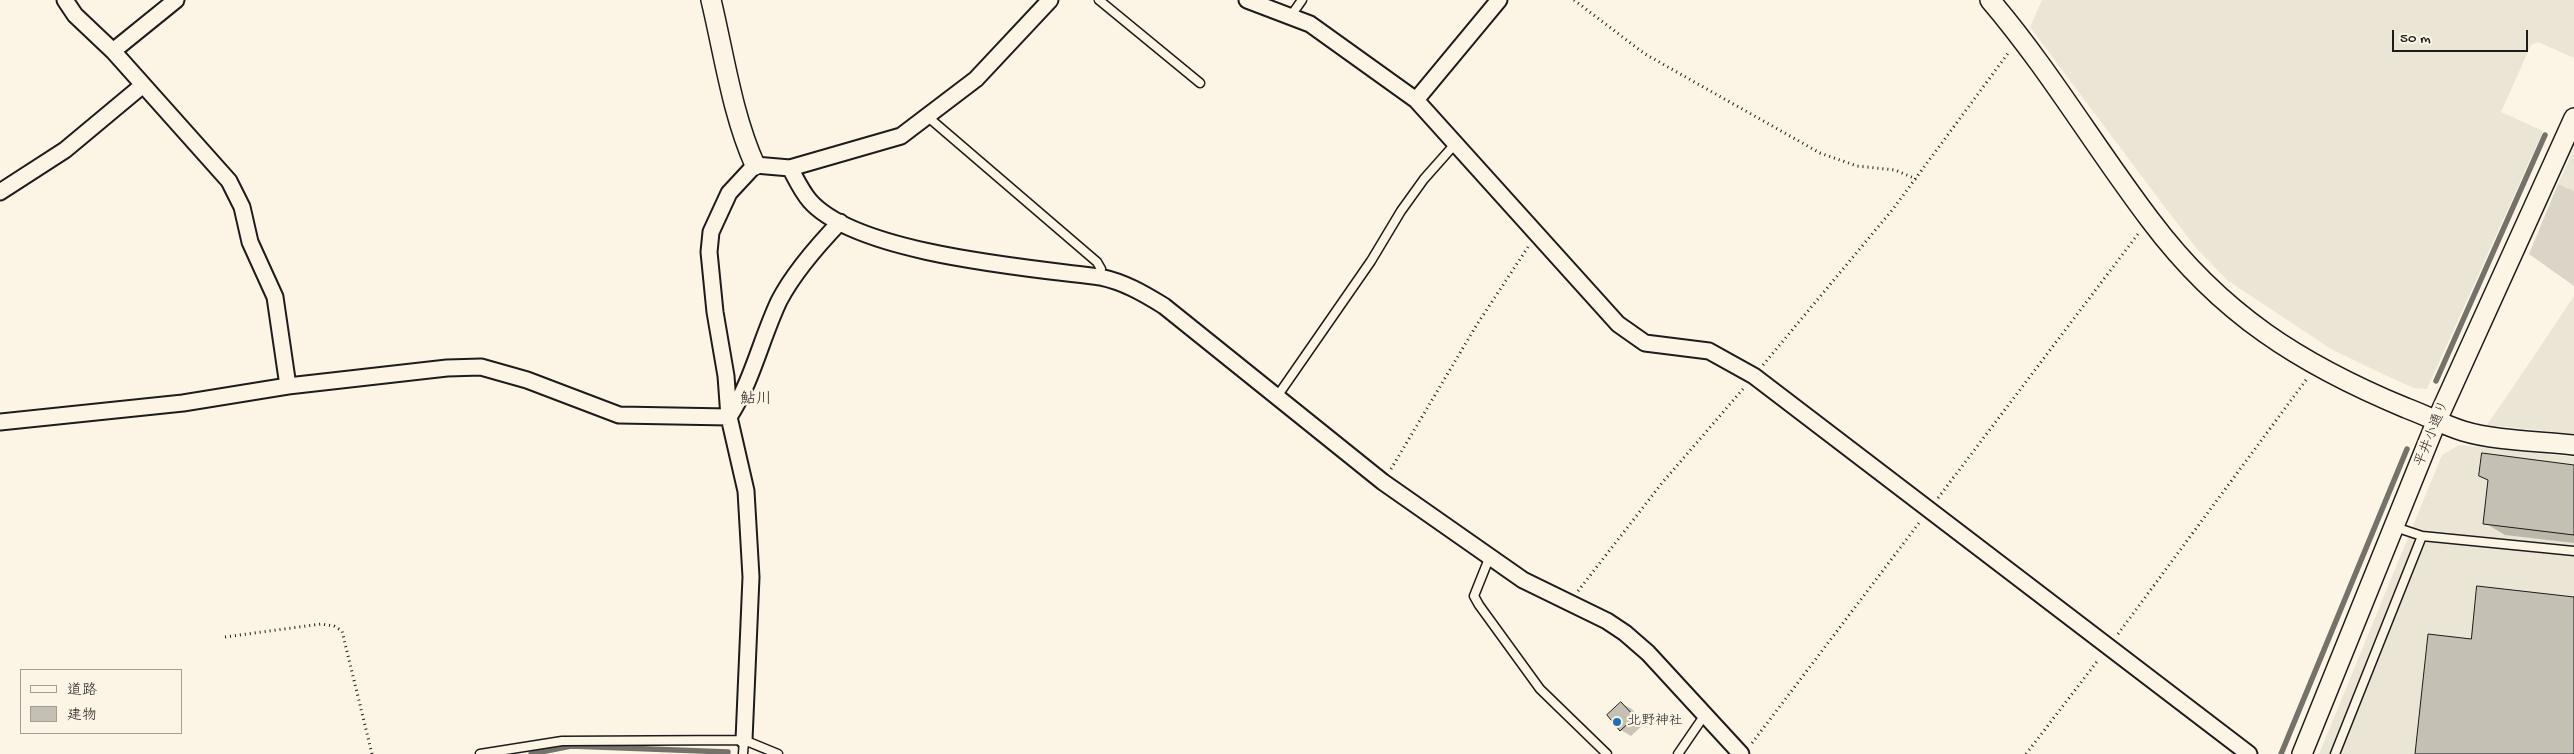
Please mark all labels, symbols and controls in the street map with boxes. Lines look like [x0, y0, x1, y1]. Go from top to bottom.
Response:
scale bar [2394, 20, 2530, 52]
text: 50 m [2400, 30, 2431, 48]
district label: 鮎川 [740, 391, 772, 411]
street label: 平井小通り [2412, 398, 2454, 470]
legend [20, 669, 182, 734]
text: 道路 [67, 682, 97, 700]
text: 建物 [67, 707, 97, 725]
place label: 北野神社 [1627, 714, 1683, 730]
marker: 北野神社 [1611, 716, 1623, 728]

